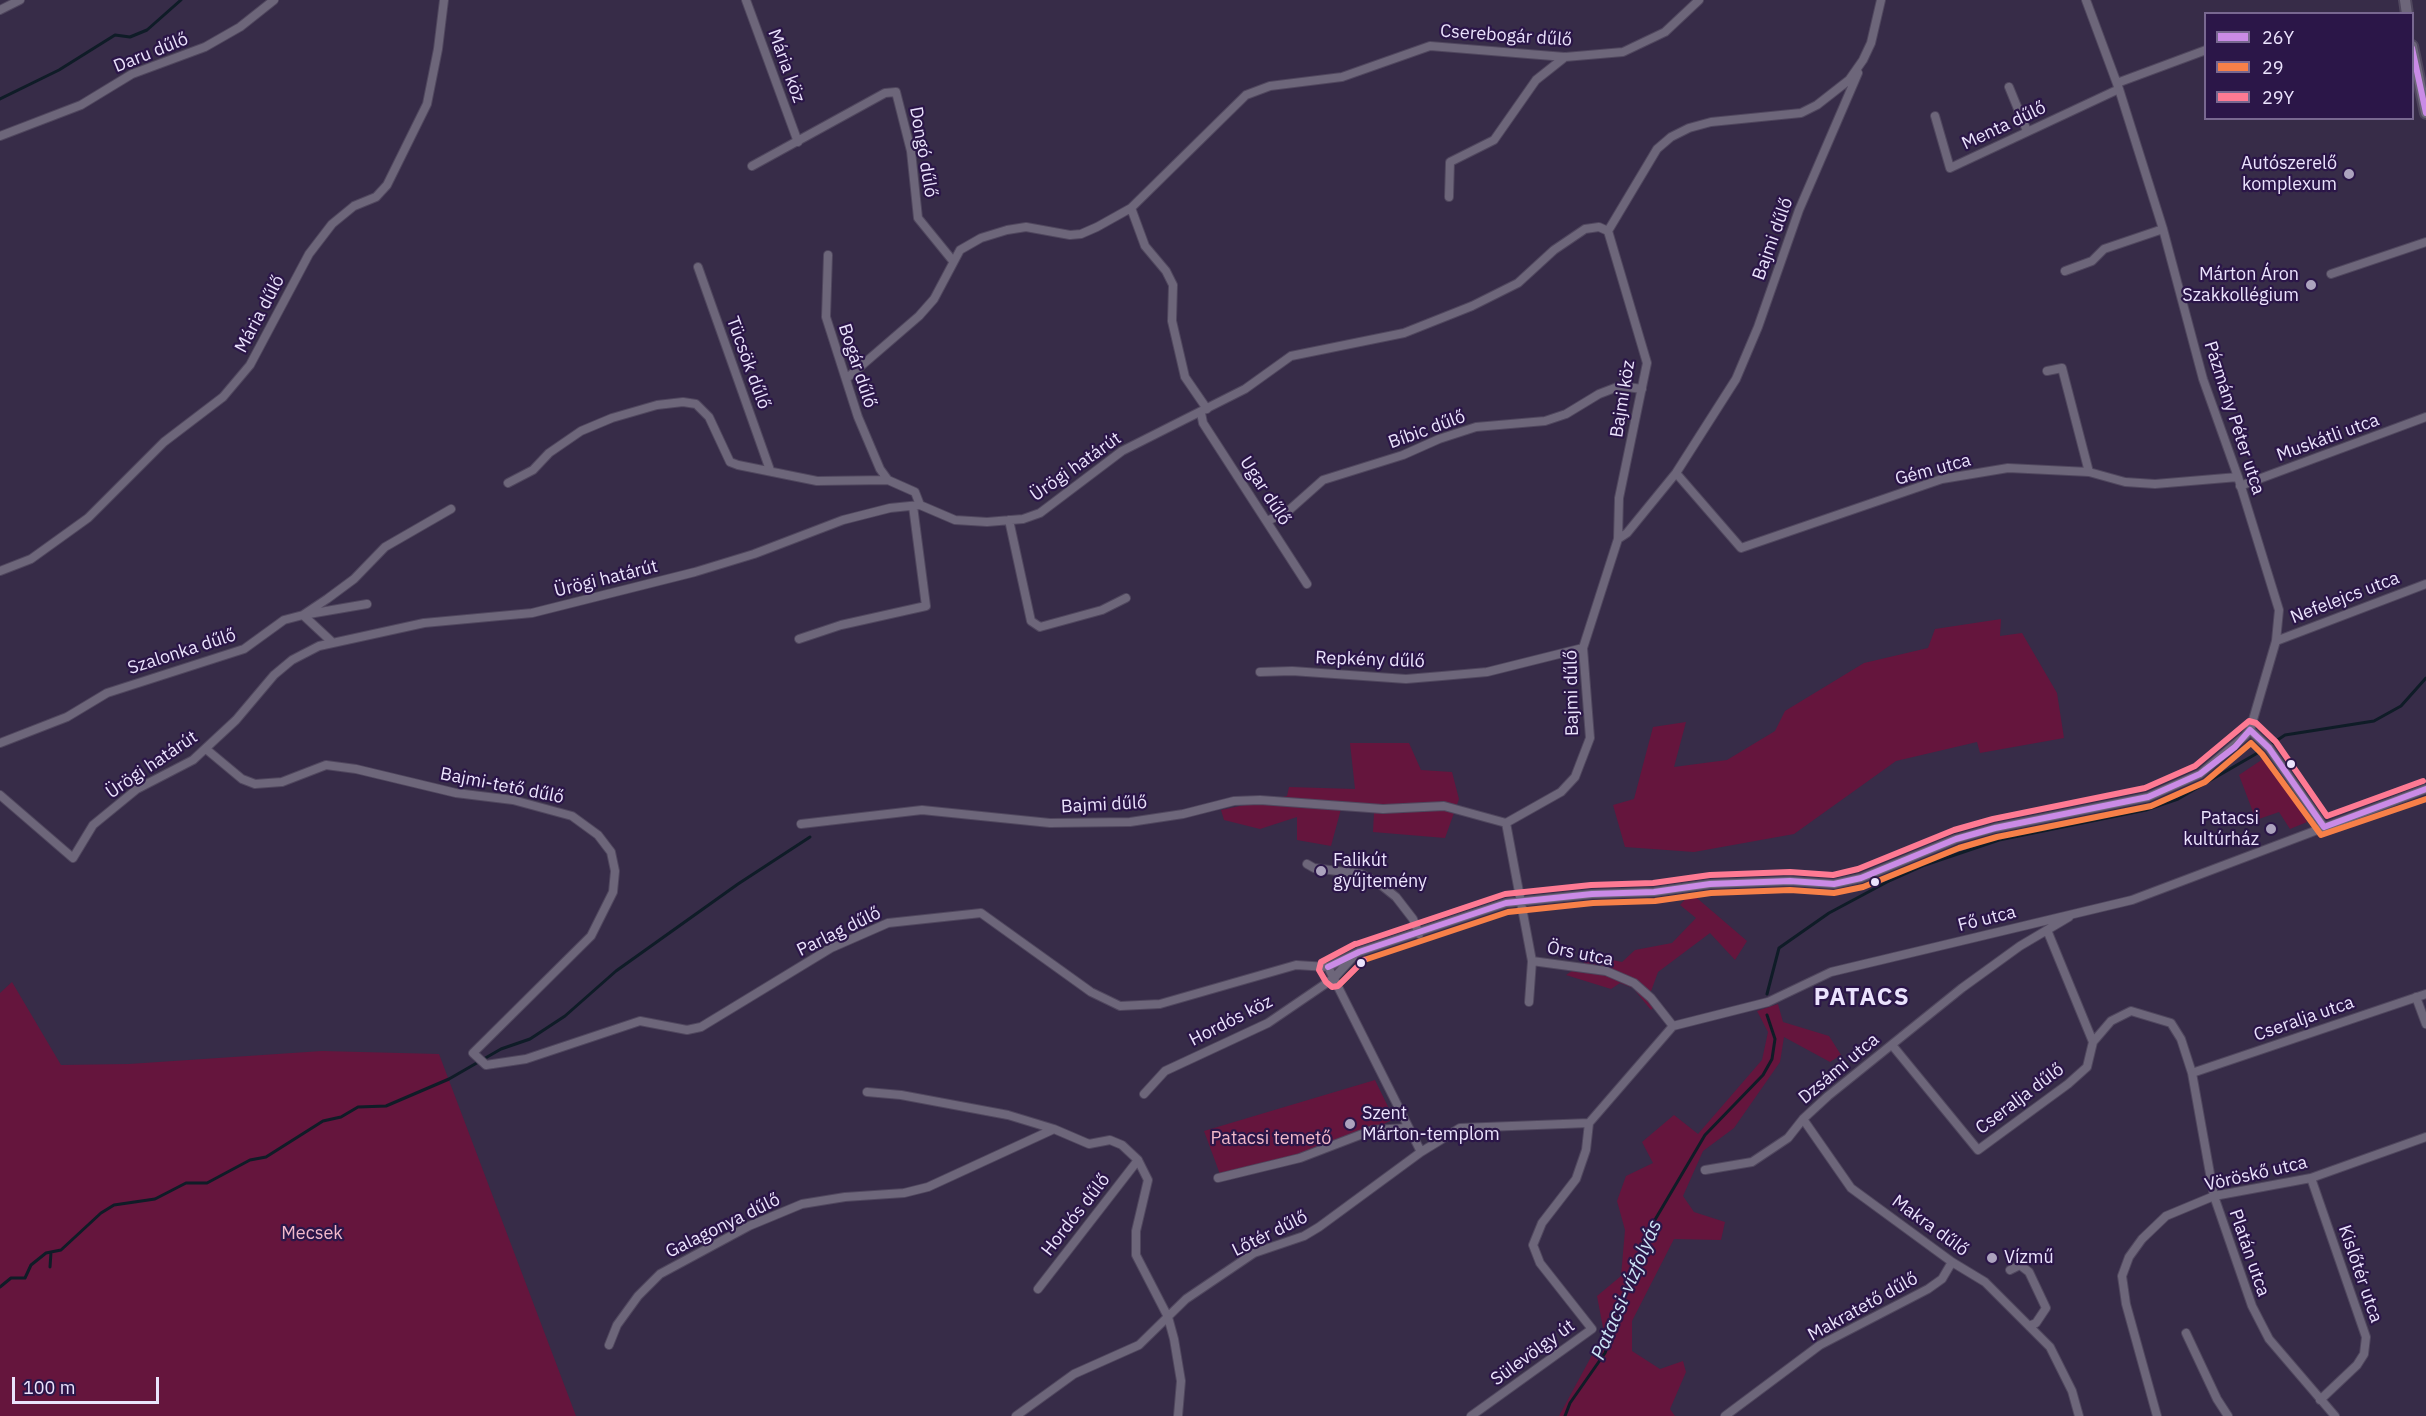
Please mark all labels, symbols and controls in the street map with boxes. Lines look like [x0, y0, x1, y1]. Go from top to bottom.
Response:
legend [2204, 12, 2414, 120]
street label: Cserebogár dűlő [1439, 21, 1573, 51]
street label: Mária köz [763, 26, 809, 106]
text: 26Y [2262, 26, 2294, 49]
street label: Daru dűlő [111, 28, 191, 78]
text: 29 [2262, 56, 2284, 79]
text: 29Y [2262, 86, 2294, 109]
street label: Menta dűlő [1958, 97, 2050, 155]
street label: Dongó dűlő [904, 105, 942, 199]
place label: Autószerelő komplexum [2241, 153, 2337, 195]
marker: Autószerelő komplexum [2342, 167, 2356, 181]
street label: Bajmi dűlő [1748, 195, 1798, 283]
place label: Márton Áron Szakkollégium [2182, 264, 2299, 306]
street label: Mária dűlő [231, 271, 289, 357]
marker: Márton Áron Szakkollégium [2304, 278, 2318, 292]
street label: Tücsök dűlő [721, 314, 775, 412]
street label: Bogár dűlő [833, 321, 881, 411]
street label: Pázmány Péter utca [2199, 339, 2269, 497]
street label: Bajmi köz [1606, 359, 1640, 439]
street label: Bíbic dűlő [1386, 406, 1468, 454]
street label: Muskátli utca [2274, 409, 2382, 467]
street label: Ürögi határút [1026, 428, 1126, 506]
street label: Gém utca [1893, 450, 1973, 490]
street label: Ugar dűlő [1235, 453, 1295, 529]
street label: Ürögi határút [552, 556, 660, 602]
street label: Nefelejcs utca [2288, 567, 2402, 629]
street label: Szalonka dűlő [125, 624, 239, 680]
street label: Repkény dűlő [1315, 647, 1425, 673]
street label: Bajmi dűlő [1560, 650, 1584, 736]
street label: Ürögi határút [102, 726, 202, 804]
unlabelled marker [2285, 758, 2297, 770]
street label: Bajmi-tető dűlő [438, 763, 566, 809]
street label: Bajmi dűlő [1061, 792, 1147, 818]
place label: Patacsi kultúrház [2183, 808, 2259, 850]
marker: Patacsi kultúrház [2264, 822, 2278, 836]
place label: Falikút gyűjtemény [1333, 850, 1427, 892]
marker: Falikút gyűjtemény [1314, 864, 1328, 878]
unlabelled marker [1869, 876, 1881, 888]
street label: Fő utca [1956, 901, 2018, 937]
street label: Parlag dűlő [793, 902, 885, 962]
street label: Örs utca [1545, 937, 1615, 971]
unlabelled marker [1355, 957, 1367, 969]
district label: PATACS [1814, 984, 1910, 1012]
street label: Hordós köz [1186, 991, 1276, 1051]
street label: Cseralja utca [2251, 992, 2357, 1046]
street label: Dzsámi utca [1794, 1029, 1884, 1109]
street label: Cseralja dűlő [1972, 1059, 2068, 1139]
place label: Szent Márton-templom [1362, 1103, 1500, 1146]
marker: Szent Márton-templom [1343, 1117, 1357, 1131]
park label: Patacsi temető [1211, 1128, 1331, 1150]
street label: Vöröskő utca [2203, 1152, 2309, 1196]
street label: Hordós dűlő [1037, 1170, 1115, 1260]
street label: Galagonya dűlő [662, 1189, 784, 1263]
street label: Makra dűlő [1887, 1191, 1973, 1261]
street label: Lőtér dűlő [1229, 1206, 1311, 1262]
street label: Platán utca [2224, 1206, 2274, 1300]
water label: Patacsi-vízfolyás [1587, 1216, 1667, 1364]
street label: Kislőtér utca [2333, 1222, 2387, 1326]
park label: Mecsek [281, 1223, 343, 1245]
place label: Vízmű [2004, 1247, 2054, 1269]
marker: Vízmű [1985, 1251, 1999, 1265]
street label: Makratető dűlő [1804, 1268, 1922, 1346]
street label: Sülevölgy út [1487, 1315, 1579, 1391]
scale bar [15, 1365, 162, 1403]
text: 100 m [23, 1376, 75, 1399]

